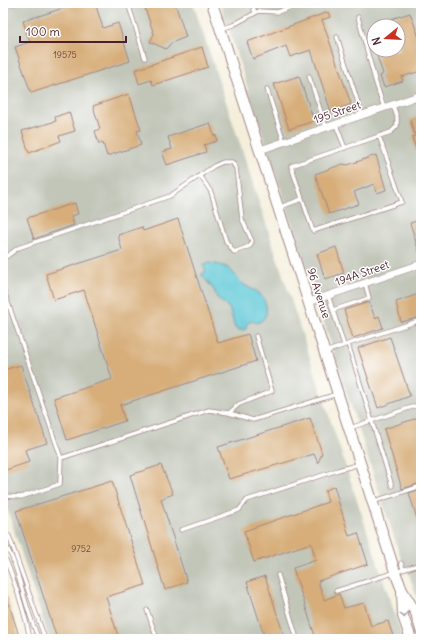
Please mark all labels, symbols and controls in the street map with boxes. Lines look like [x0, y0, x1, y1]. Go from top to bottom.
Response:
scale bar [20, 18, 126, 44]
north arrow [366, 18, 406, 58]
text: 100 m [26, 24, 60, 39]
text: N [369, 35, 384, 47]
house number: 19575 [53, 49, 77, 60]
street label: 195 Street [312, 97, 363, 127]
street label: 194A Street [333, 257, 391, 289]
street label: 96 Avenue [304, 266, 334, 320]
house number: 9752 [71, 543, 91, 554]
one-way arrow [399, 612, 408, 618]

